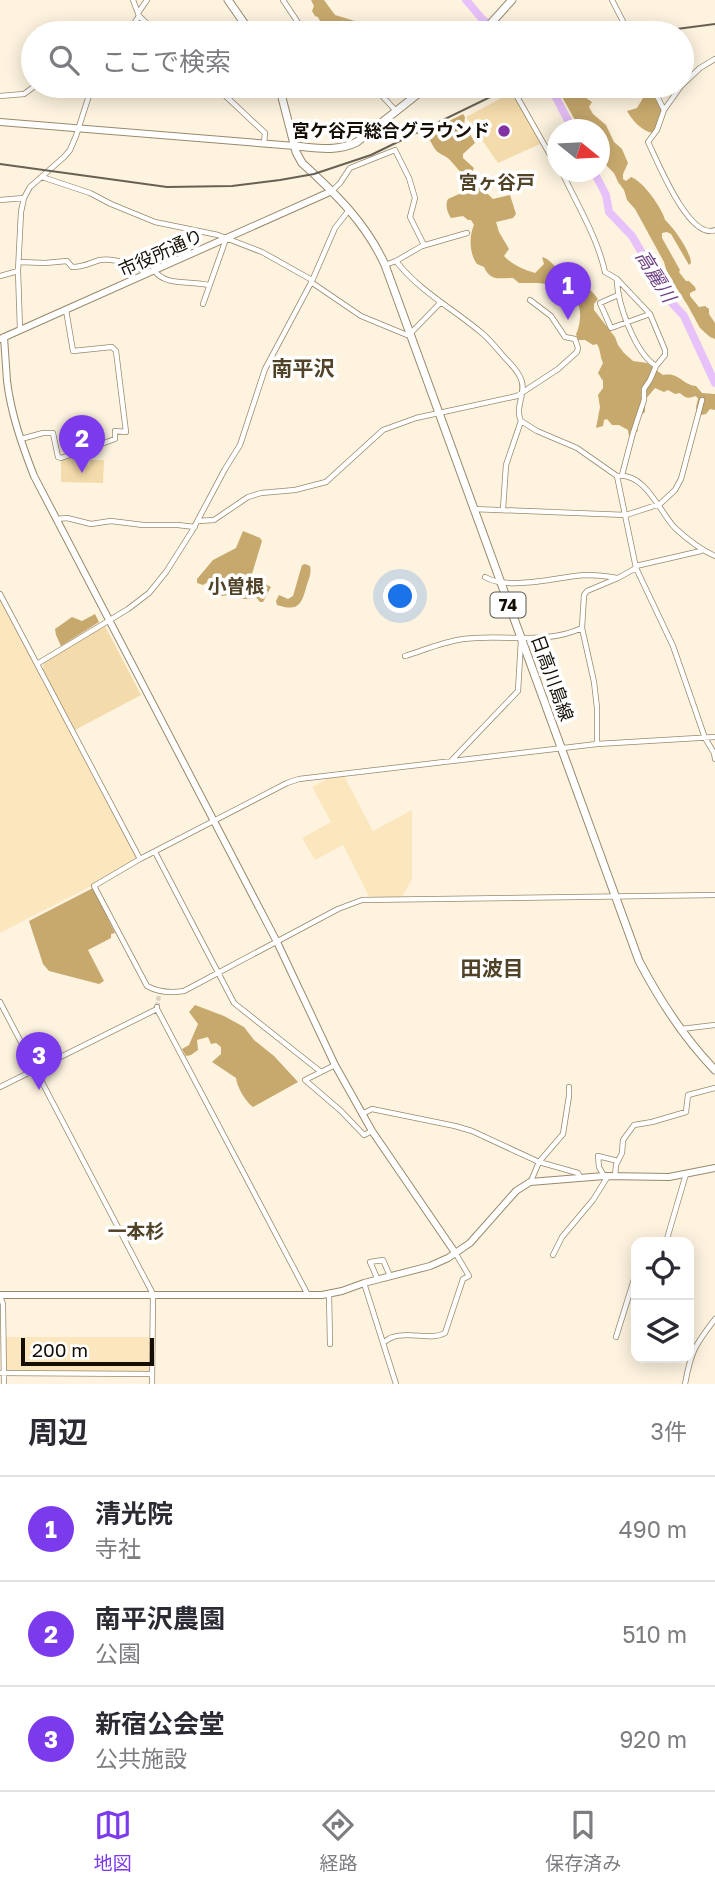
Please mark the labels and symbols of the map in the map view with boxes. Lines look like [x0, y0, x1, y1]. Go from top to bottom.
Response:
place label: 宮ケ谷戸総合グラウンド [292, 119, 490, 141]
north arrow [547, 119, 610, 182]
marker: 宮ケ谷戸総合グラウンド [496, 123, 512, 139]
district label: 宮ヶ谷戸 [459, 170, 535, 193]
street label: 市役所通り [115, 224, 206, 280]
water label: 高麗川 [632, 245, 682, 308]
pin: 1 [545, 262, 591, 320]
district label: 南平沢 [272, 355, 335, 381]
pin: 2 [59, 415, 105, 473]
district label: 小曽根 [207, 574, 265, 597]
your location [383, 579, 417, 613]
road number: 74 [490, 592, 526, 618]
street label: 日高川島線 [527, 632, 579, 724]
district label: 田波目 [461, 955, 524, 981]
pin: 3 [16, 1032, 62, 1090]
district label: 一本杉 [107, 1219, 165, 1242]
scale bar [21, 1335, 154, 1367]

